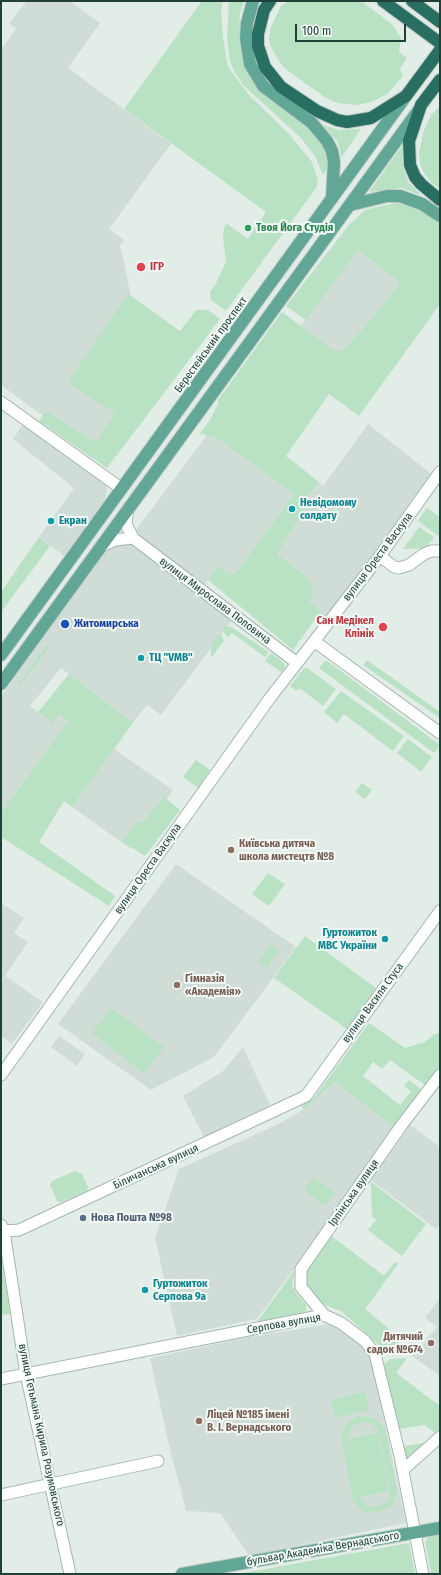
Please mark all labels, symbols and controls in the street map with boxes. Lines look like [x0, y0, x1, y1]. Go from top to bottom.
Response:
scale bar [297, 16, 408, 42]
text: 100 m [302, 24, 331, 38]
place label: Твоя Йога Студiя [256, 221, 333, 235]
marker: Твоя Йога Студiя [243, 223, 253, 233]
place label: ІГР [150, 260, 164, 274]
marker: ІГР [135, 261, 147, 273]
street label: Берестейський проспект [172, 295, 250, 395]
place label: Невідомому солдату [300, 496, 357, 522]
marker: Невідомому солдату [287, 504, 297, 514]
street label: вулиця Ореста Васкула [340, 510, 416, 604]
place label: Екран [59, 514, 87, 528]
marker: Екран [46, 516, 56, 526]
street label: вулиця Мирослава Поповича [157, 555, 273, 647]
place label: Сан Медікел Клінік [316, 614, 374, 640]
place label: Житомирська [74, 617, 139, 631]
marker: Житомирська [59, 618, 71, 630]
marker: Сан Медікел Клінік [377, 621, 389, 633]
place label: ТЦ "VMB" [149, 651, 193, 665]
marker: ТЦ "VMB" [136, 653, 146, 663]
street label: вулиця Ореста Васкула [112, 821, 184, 917]
place label: Київська дитяча школа мистецтв №8 [239, 837, 334, 863]
marker: Київська дитяча школа мистецтв №8 [226, 845, 236, 855]
place label: Гуртожиток МВС України [318, 926, 377, 952]
marker: Гуртожиток МВС України [380, 934, 390, 944]
street label: вулиця Василя Стуса [340, 960, 406, 1046]
place label: Гімназія «Академія» [185, 972, 241, 998]
marker: Гімназія «Академія» [172, 980, 182, 990]
street label: Біличанська вулиця [111, 1141, 201, 1193]
street label: Ірпінська вулиця [326, 1157, 382, 1229]
place label: Нова Пошта №98 [91, 1211, 172, 1225]
marker: Нова Пошта №98 [78, 1213, 88, 1223]
place label: Гуртожиток Серпова 9а [153, 1277, 208, 1303]
marker: Гуртожиток Серпова 9а [140, 1285, 150, 1295]
street label: Серпова вулиця [246, 1311, 322, 1337]
place label: Дитячий садок №674 [367, 1330, 423, 1356]
marker: Дитячий садок №674 [426, 1338, 436, 1348]
street label: вулиця Гетьмана Кирила Розумовського [15, 1343, 67, 1527]
place label: Ліцей №185 імені В. І. Вернадського [207, 1408, 291, 1434]
marker: Ліцей №185 імені В. І. Вернадського [194, 1416, 204, 1426]
street label: бульвар Академіка Вернадського [246, 1529, 400, 1569]

